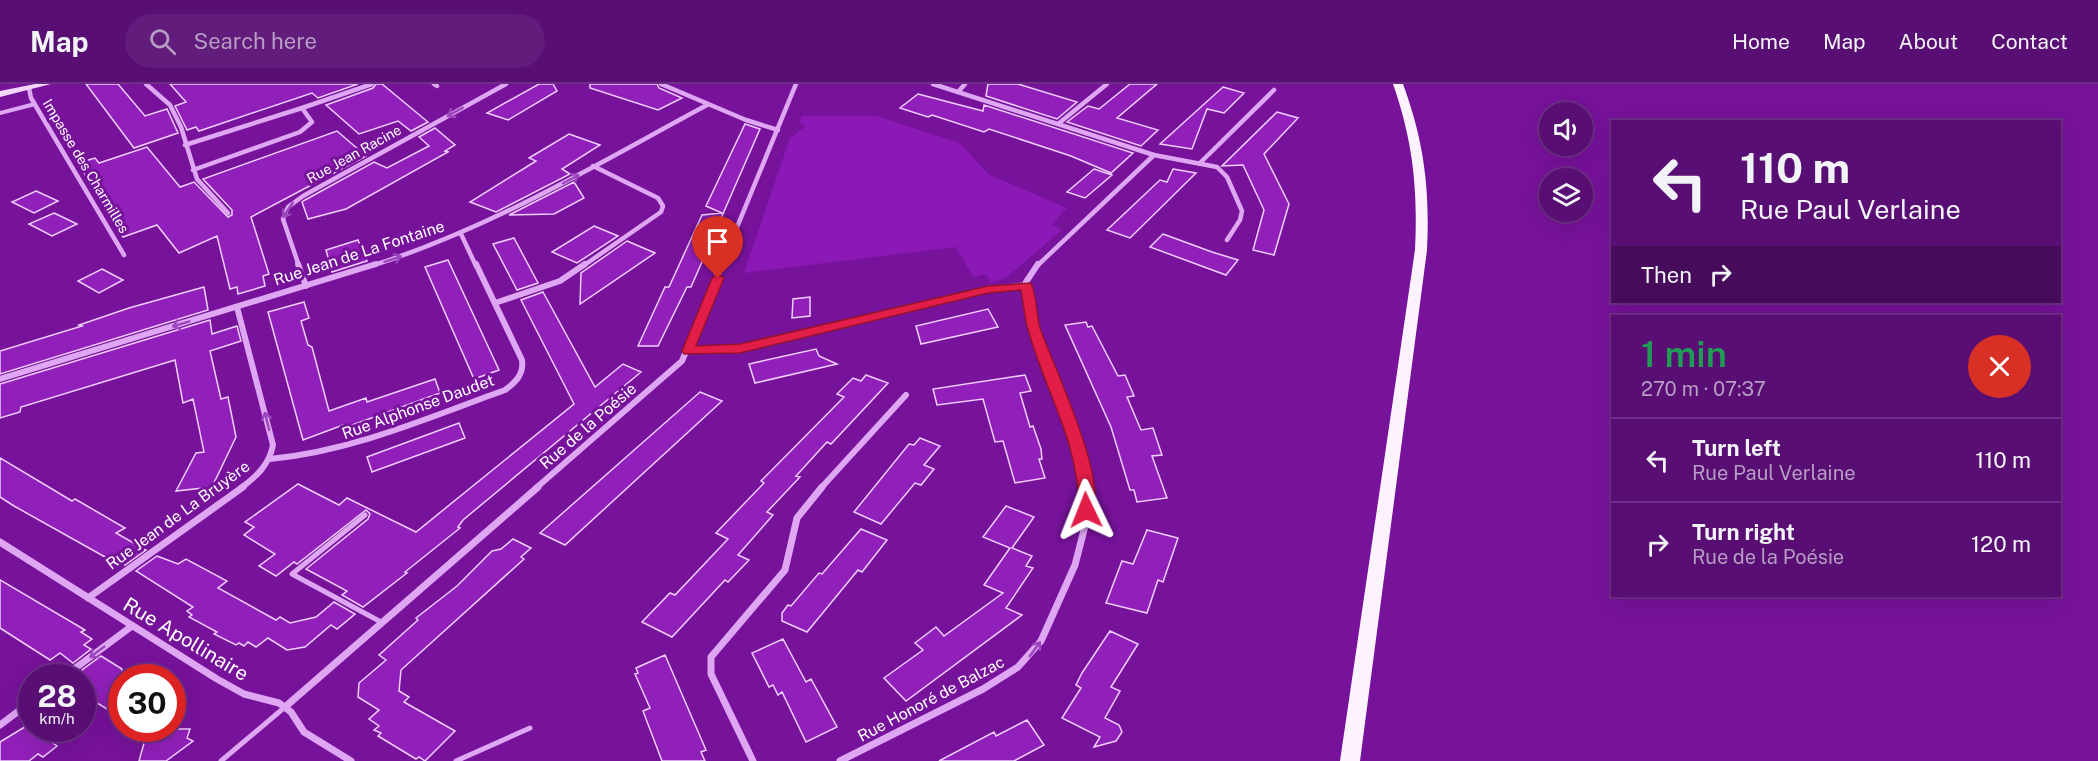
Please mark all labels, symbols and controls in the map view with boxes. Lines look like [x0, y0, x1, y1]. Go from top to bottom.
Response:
search box [125, 14, 545, 68]
text: Map [30, 25, 89, 58]
icon: search [146, 25, 179, 58]
text: Search here [194, 28, 317, 54]
text: Home [1732, 29, 1790, 54]
text: Map [1823, 29, 1866, 54]
text: About [1899, 29, 1958, 54]
text: Contact [1991, 29, 2068, 54]
street label: Impasse des Charmilles [40, 96, 132, 236]
map controls [1539, 102, 1593, 222]
button: sound [1539, 102, 1593, 156]
one-way arrow [447, 106, 464, 118]
street label: Rue Jean Racine [304, 121, 404, 187]
text: 110 m [1740, 143, 1850, 192]
icon: left [1641, 144, 1719, 222]
button: layers [1539, 168, 1593, 222]
one-way arrow [561, 173, 579, 184]
text: Rue Paul Verlaine [1740, 193, 1961, 225]
one-way arrow [282, 202, 295, 219]
street label: Rue Jean de La Fontaine [271, 216, 447, 290]
pin [692, 216, 743, 278]
icon: arrive [701, 225, 734, 258]
one-way arrow [383, 253, 402, 264]
icon: right [1704, 258, 1737, 291]
text: Then [1641, 262, 1692, 288]
one-way arrow [172, 319, 191, 330]
text: 1 min [1641, 333, 1727, 375]
button: close [1968, 335, 2031, 398]
street label: Rue Alphonse Daudet [339, 371, 497, 443]
text: 270 m · 07:37 [1641, 377, 1766, 401]
street label: Rue de la Poésie [536, 379, 640, 473]
one-way arrow [260, 412, 272, 431]
text: Turn left [1692, 435, 1781, 461]
icon: left [1641, 444, 1674, 477]
text: 110 m [1975, 447, 2031, 473]
street label: Rue Jean de La Bruyère [103, 457, 253, 573]
text: Rue Paul Verlaine [1692, 461, 1856, 485]
position arrow [1054, 478, 1118, 542]
text: Turn right [1692, 519, 1795, 545]
icon: right [1641, 528, 1674, 561]
text: 120 m [1971, 531, 2031, 557]
text: Rue de la Poésie [1692, 545, 1844, 569]
street label: Rue Apollinaire [119, 592, 253, 686]
one-way arrow [1029, 641, 1041, 657]
one-way arrow [89, 645, 105, 658]
street label: Rue Honoré de Balzac [854, 652, 1008, 746]
speed limit sign: 30 [108, 664, 186, 742]
text: 28 [37, 678, 77, 714]
text: km/h [39, 710, 75, 727]

